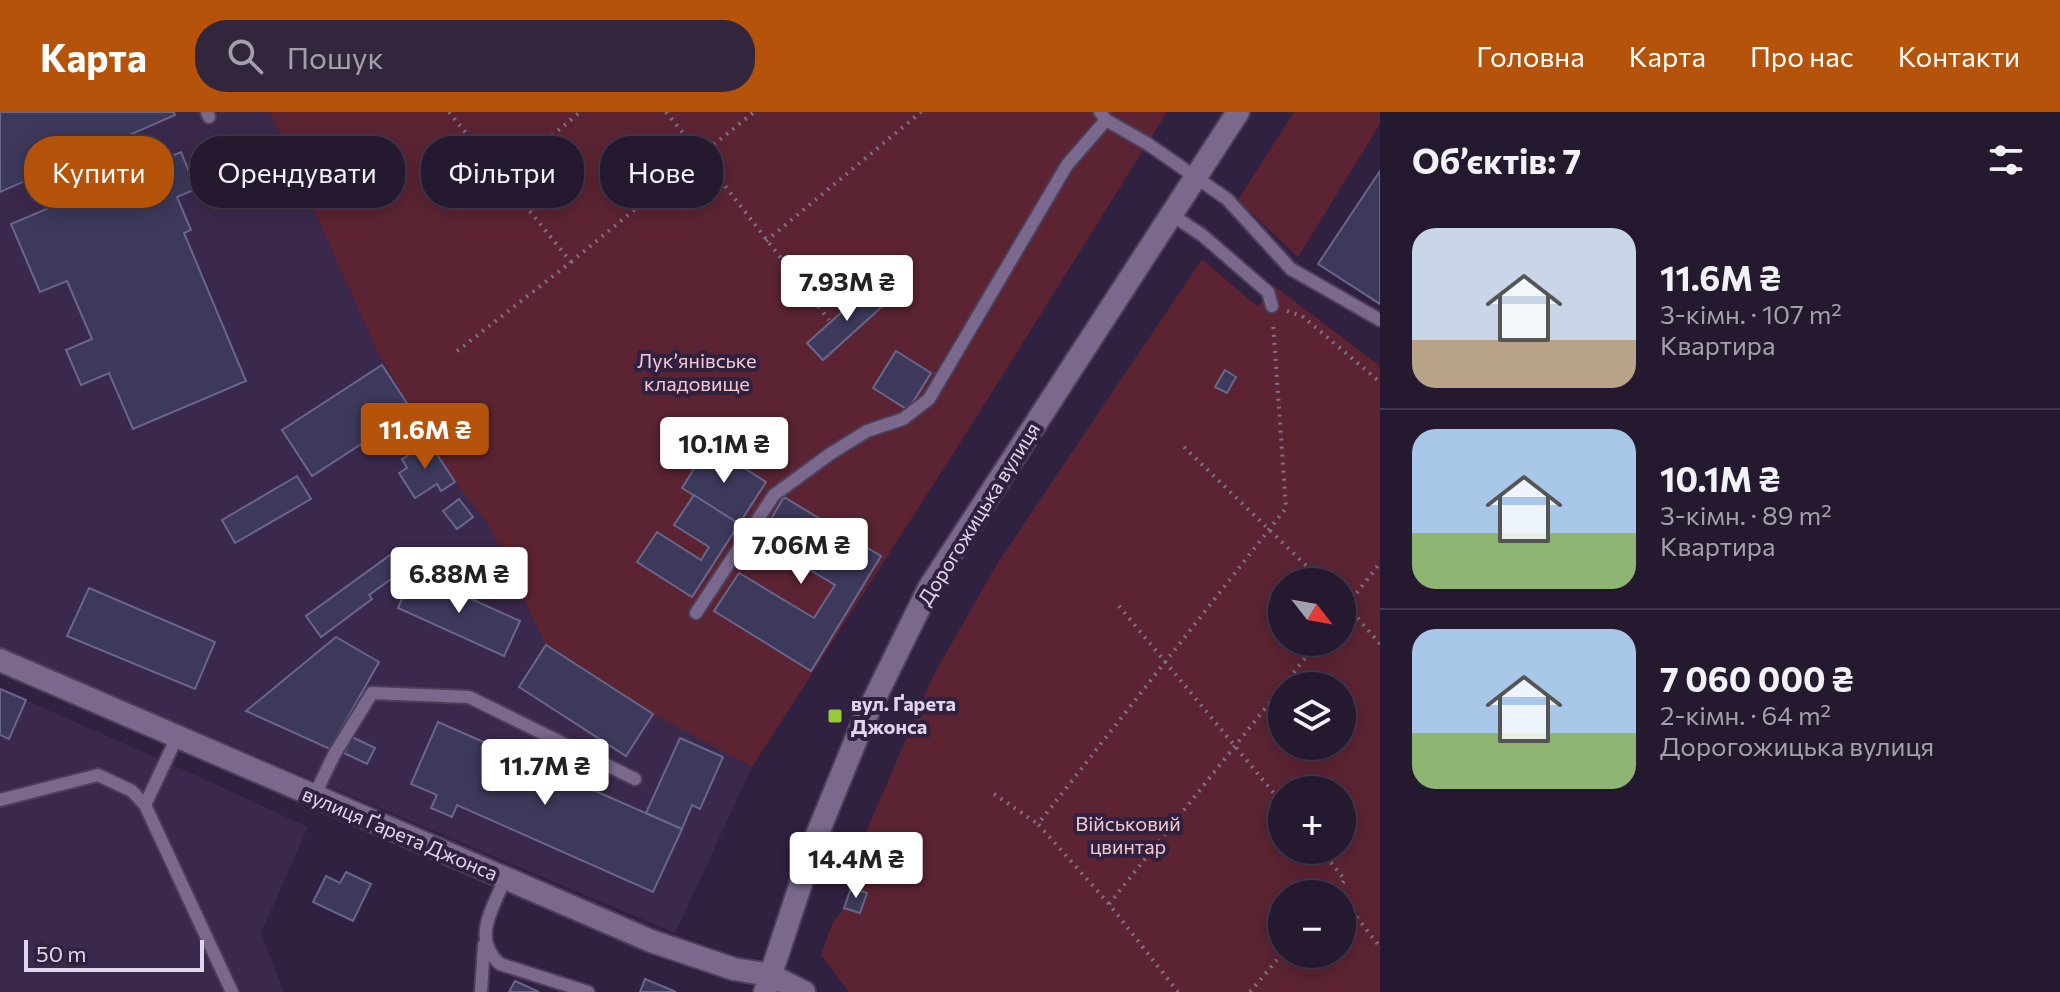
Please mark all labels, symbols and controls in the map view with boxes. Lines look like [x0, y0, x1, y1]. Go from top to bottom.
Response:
search box [195, 20, 755, 92]
text: Карта [40, 33, 147, 80]
icon: search [223, 34, 267, 78]
text: Пошук [287, 38, 384, 75]
text: Головна [1476, 39, 1585, 73]
text: Карта [1629, 39, 1706, 73]
text: Про нас [1750, 39, 1854, 73]
text: Контакти [1898, 39, 2020, 73]
chip: Купити [24, 136, 174, 208]
chip: Орендувати [190, 136, 405, 208]
chip: Фільтри [421, 136, 584, 208]
chip: Нове [600, 136, 723, 208]
icon: filters [1984, 138, 2028, 182]
text: Об’єктів: 7 [1412, 139, 1581, 181]
pin: 7.93M ₴ [773, 255, 921, 323]
text: 11.6M ₴ [1660, 256, 1781, 298]
icon: home [1476, 260, 1572, 356]
text: 7.93M ₴ [799, 265, 895, 296]
text: 3-кімн. · 107 m² [1660, 298, 1842, 329]
text: Квартира [1660, 329, 1776, 360]
park label: Лукʼянівське кладовище [637, 348, 757, 395]
pin: 11.6M ₴ [351, 403, 499, 471]
text: 11.6M ₴ [379, 413, 471, 444]
pin: 10.1M ₴ [650, 417, 798, 485]
street label: Дорогожицька вулиця [912, 418, 1044, 609]
text: 10.1M ₴ [678, 427, 770, 458]
text: 10.1M ₴ [1660, 457, 1780, 499]
icon: home [1476, 461, 1572, 557]
text: 3-кімн. · 89 m² [1660, 499, 1832, 530]
pin: 7.06M ₴ [727, 518, 875, 586]
text: 7.06M ₴ [752, 528, 850, 559]
text: Квартира [1660, 530, 1776, 561]
pin: 6.88M ₴ [385, 547, 533, 615]
text: 6.88M ₴ [409, 557, 509, 588]
north arrow [1268, 568, 1356, 656]
map controls [1268, 568, 1356, 968]
text: 7 060 000 ₴ [1660, 657, 1853, 699]
icon: home [1476, 661, 1572, 757]
button: layers [1268, 672, 1356, 760]
place label: вул. Ґарета Джонса [851, 691, 956, 738]
text: 2-кімн. · 64 m² [1660, 699, 1831, 730]
marker: вул. Ґарета Джонса [826, 707, 844, 725]
text: Дорогожицька вулиця [1660, 730, 1934, 761]
pin: 11.7M ₴ [471, 739, 619, 807]
text: 11.7M ₴ [500, 749, 590, 780]
button: + [1268, 776, 1356, 864]
street label: вулиця Ґарета Джонса [299, 781, 502, 885]
park label: Військовий цвинтар [1075, 811, 1181, 858]
pin: 14.4M ₴ [782, 832, 930, 900]
text: 14.4M ₴ [808, 842, 904, 873]
button: − [1268, 880, 1356, 968]
scale bar [24, 936, 204, 972]
text: 50 m [36, 940, 86, 967]

